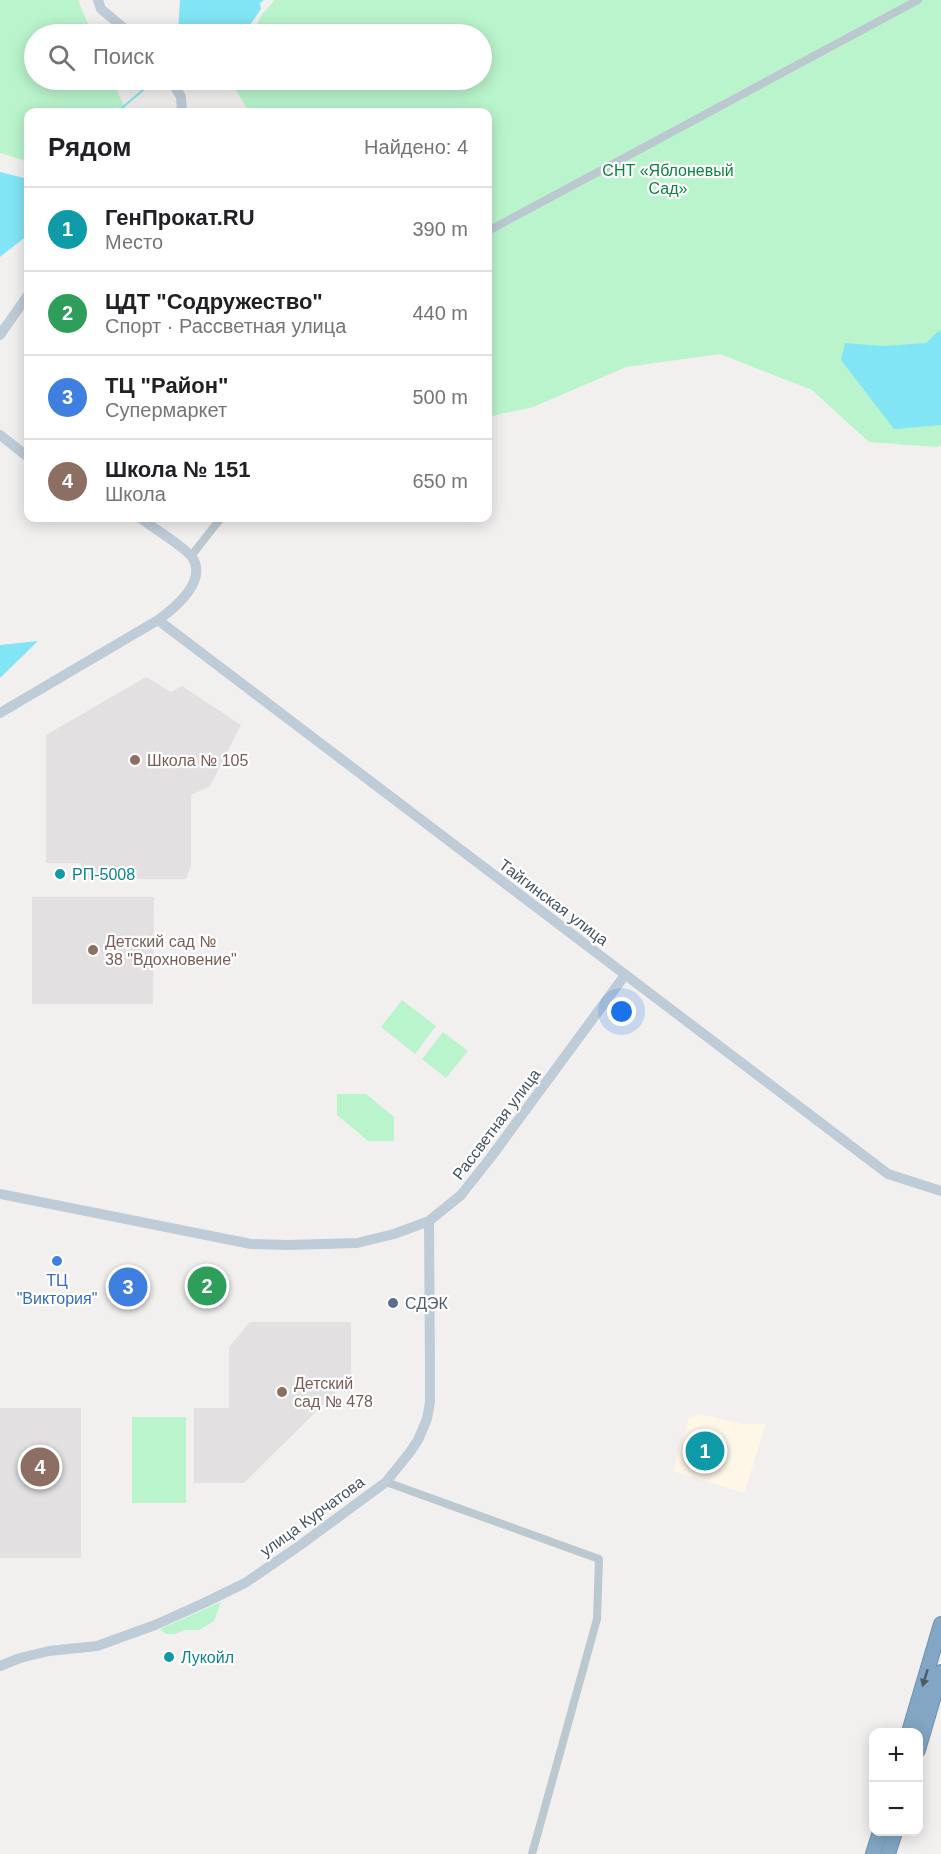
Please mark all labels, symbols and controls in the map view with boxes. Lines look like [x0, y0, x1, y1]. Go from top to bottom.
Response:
search box [24, 24, 492, 90]
icon: search [45, 41, 78, 74]
text: Поиск [93, 44, 154, 69]
text: Рядом [48, 132, 131, 162]
text: Найдено: 4 [364, 136, 468, 158]
park label: СНТ «Яблоневый Сад» [602, 162, 734, 197]
text: ГенПрокат.RU [105, 205, 255, 230]
text: 1 [62, 218, 73, 240]
text: 390 m [412, 218, 468, 240]
text: Место [105, 231, 163, 253]
text: ЦДТ "Содружество" [105, 289, 323, 314]
text: 2 [62, 302, 73, 324]
text: 440 m [412, 302, 468, 324]
text: Спорт · Рассветная улица [105, 315, 346, 337]
text: ТЦ "Район" [105, 373, 228, 398]
text: 3 [62, 386, 73, 408]
text: 500 m [412, 386, 468, 408]
text: Супермаркет [105, 399, 227, 421]
text: Школа № 151 [105, 457, 250, 482]
text: 4 [62, 470, 73, 492]
text: 650 m [412, 470, 468, 492]
text: Школа [105, 483, 166, 505]
place label: Школа № 105 [147, 752, 248, 769]
marker: Школа № 105 [128, 753, 142, 767]
street label: Тайгинская улица [496, 856, 612, 949]
place label: РП-5008 [72, 866, 135, 883]
marker: РП-5008 [53, 867, 67, 881]
place label: Детский сад № 38 "Вдохновение" [105, 933, 237, 968]
marker: Детский сад № 38 "Вдохновение" [86, 943, 100, 957]
your location [607, 997, 636, 1026]
street label: Рассветная улица [449, 1066, 544, 1183]
marker: ТЦ "Виктория" [50, 1254, 64, 1268]
pin: 3 [108, 1264, 148, 1310]
pin: 2 [188, 1264, 226, 1308]
place label: ТЦ "Виктория" [17, 1272, 97, 1307]
place label: СДЭК [405, 1295, 449, 1312]
marker: СДЭК [386, 1296, 400, 1310]
place label: Детский сад № 478 [294, 1375, 373, 1410]
marker: Детский сад № 478 [275, 1385, 289, 1399]
pin: 1 [686, 1428, 724, 1474]
pin: 4 [20, 1444, 60, 1490]
street label: улица Курчатова [257, 1473, 368, 1560]
place label: Лукойл [181, 1649, 234, 1666]
marker: Лукойл [162, 1650, 176, 1664]
one-way arrow [920, 1669, 929, 1687]
map controls [869, 1728, 923, 1836]
button: + [869, 1728, 923, 1782]
button: − [869, 1782, 923, 1836]

